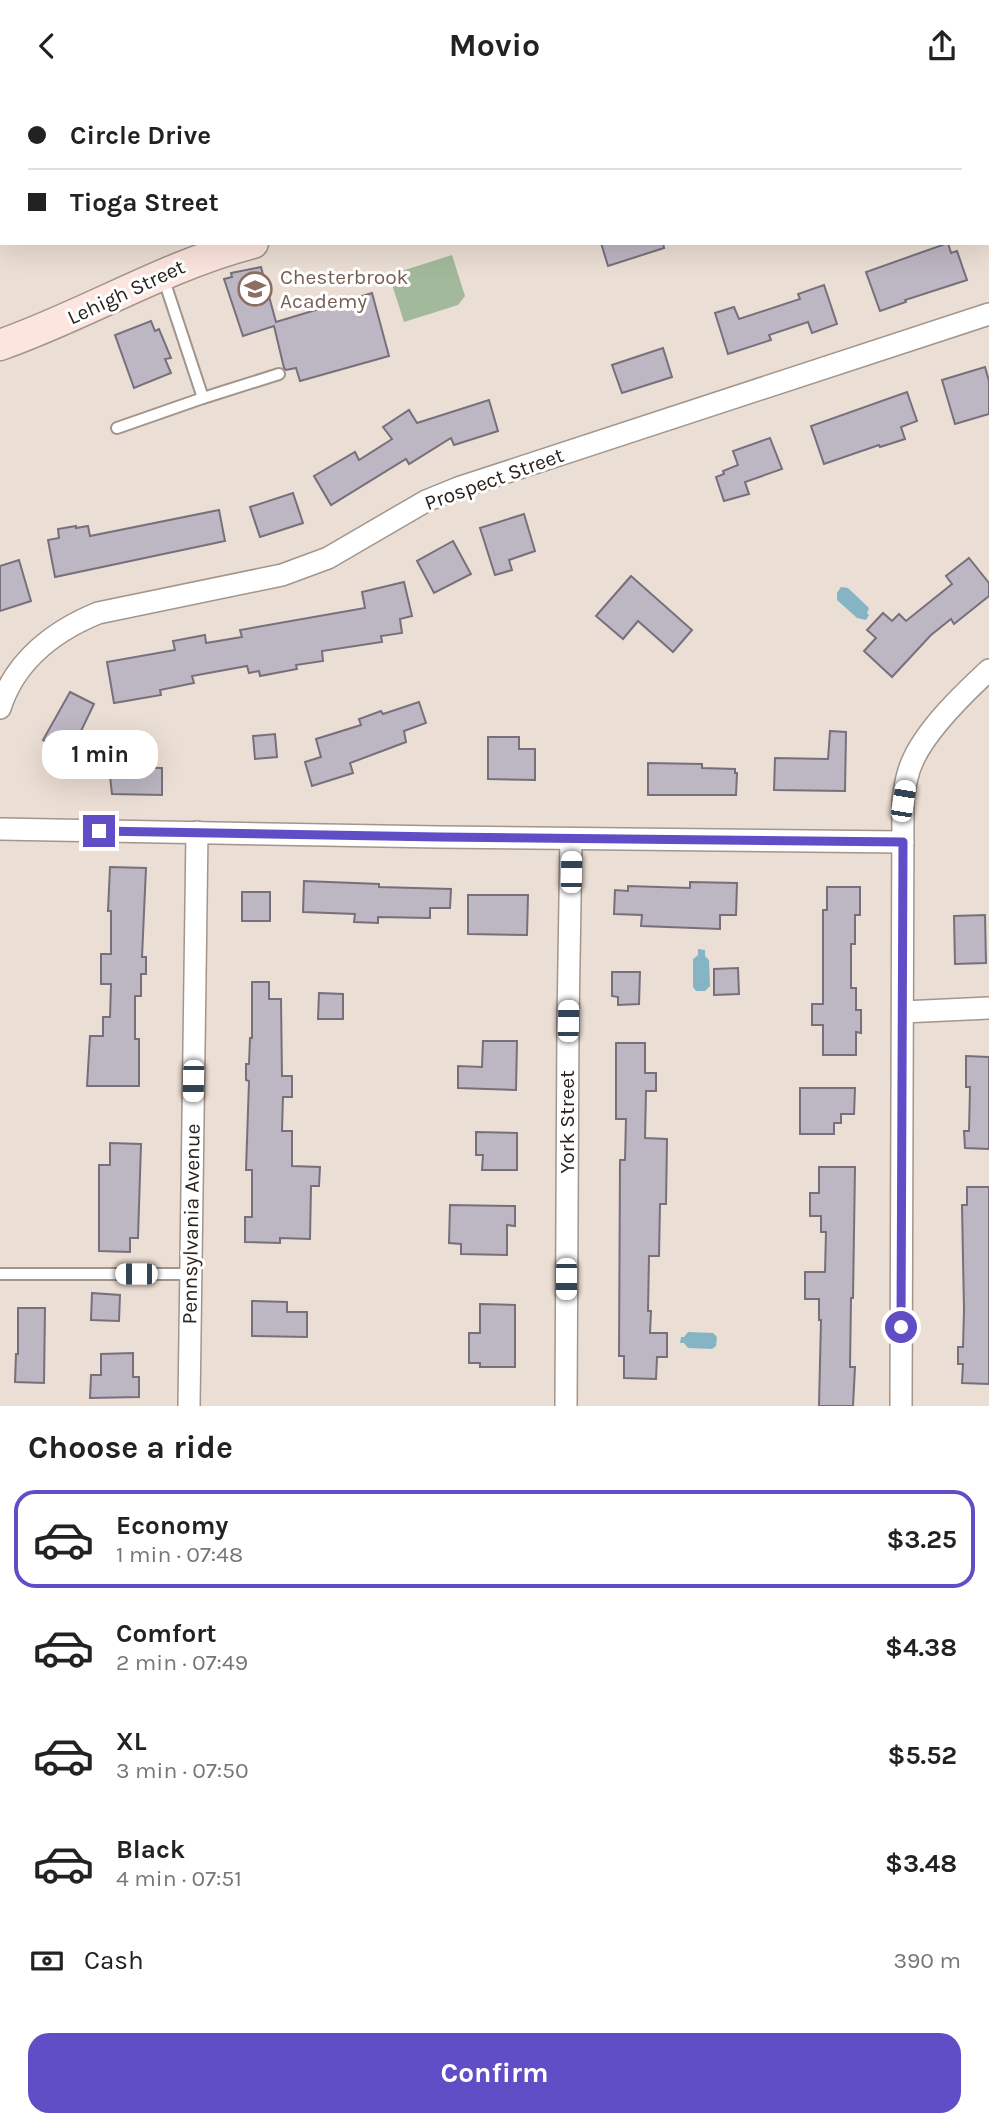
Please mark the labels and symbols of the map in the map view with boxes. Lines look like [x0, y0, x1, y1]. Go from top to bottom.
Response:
street label: Lehigh Street [64, 254, 189, 330]
place label: Chesterbrook Academy [280, 265, 409, 313]
school or university icon: Chesterbrook Academy [236, 270, 274, 308]
street label: Prospect Street [421, 443, 567, 515]
callout: 1 min [41, 729, 157, 779]
car [890, 779, 917, 823]
route end [83, 815, 115, 847]
car [561, 851, 582, 893]
car [558, 1000, 579, 1042]
car [183, 1060, 204, 1102]
street label: York Street [555, 1070, 579, 1174]
street label: Pennsylvania Avenue [177, 1123, 205, 1325]
car [556, 1258, 577, 1300]
car [116, 1264, 158, 1285]
route start [885, 1311, 917, 1343]

